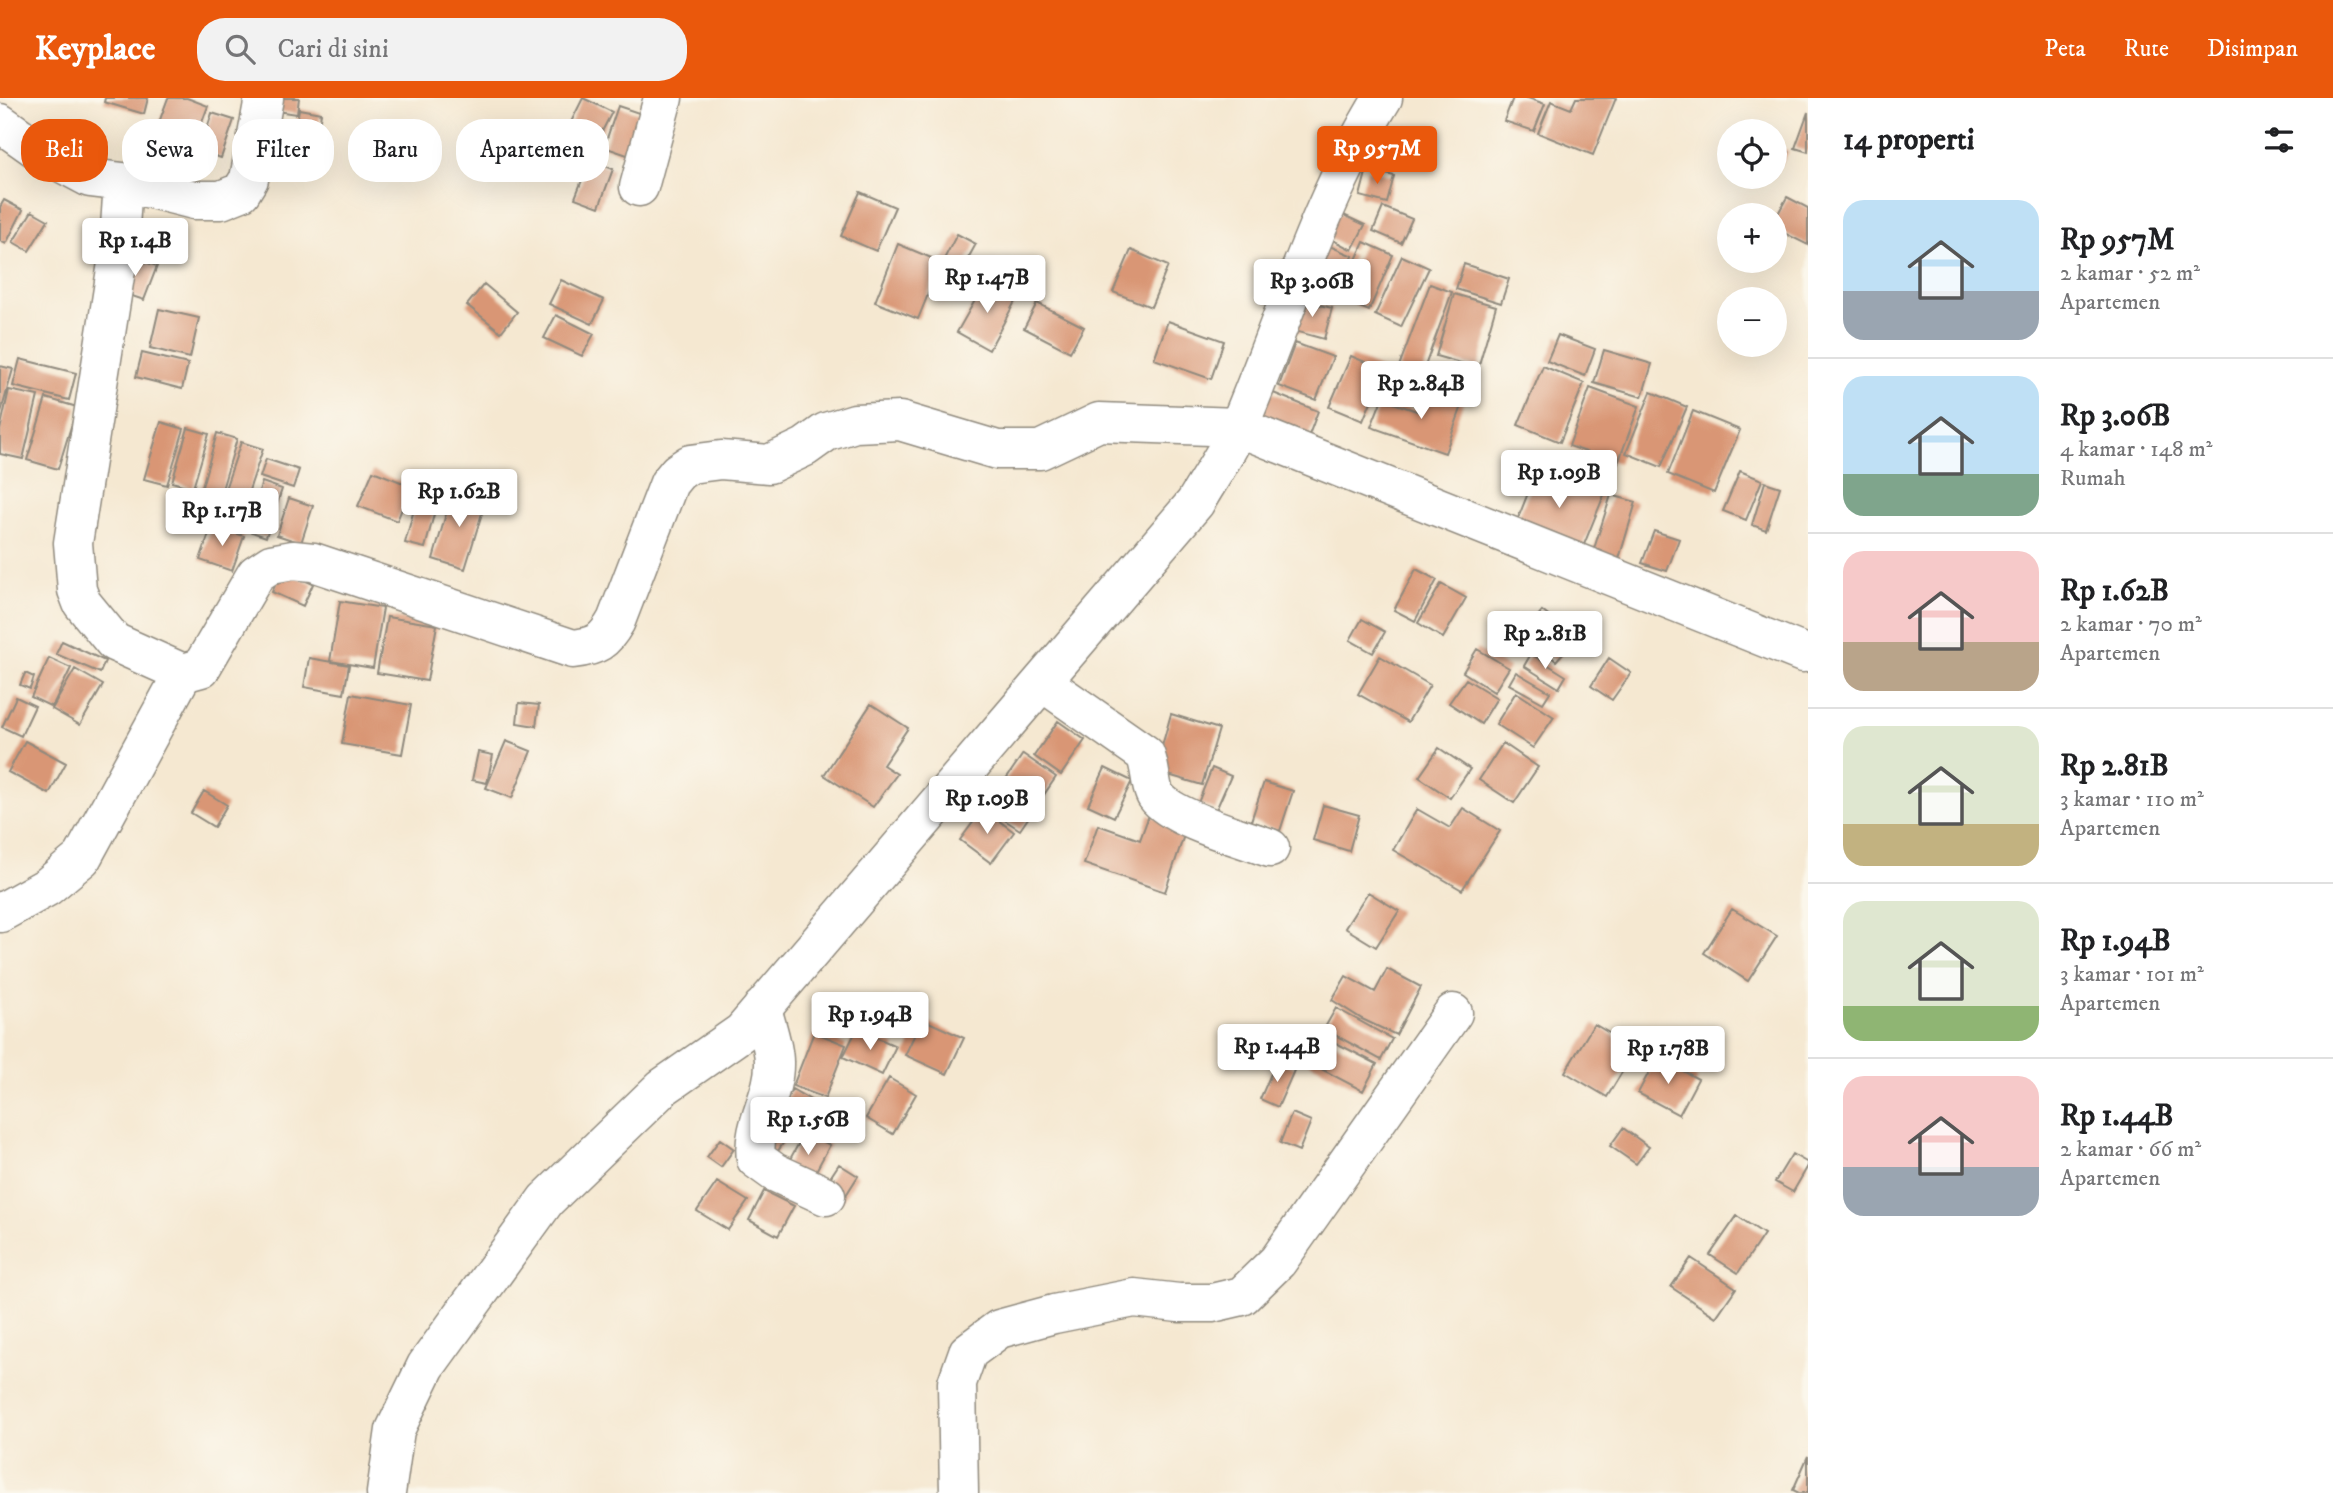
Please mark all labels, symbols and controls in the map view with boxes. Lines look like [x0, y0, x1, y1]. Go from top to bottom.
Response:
search box [197, 18, 687, 81]
text: Keyplace [35, 29, 155, 70]
icon: search [221, 30, 259, 68]
text: Cari di sini [277, 33, 389, 66]
text: Peta [2044, 34, 2086, 64]
text: Rute [2124, 34, 2169, 64]
text: Disimpan [2207, 34, 2298, 64]
chip: Beli [21, 119, 108, 182]
chip: Sewa [122, 119, 218, 182]
chip: Filter [232, 119, 334, 182]
chip: Baru [348, 119, 442, 182]
chip: Apartemen [456, 119, 609, 182]
map controls [1717, 119, 1787, 357]
button: locate [1717, 119, 1787, 189]
icon: filters [2260, 121, 2298, 159]
text: 14 properti [1843, 122, 1974, 159]
pin: Rp 957M [1312, 126, 1442, 186]
text: Rp 957M [1333, 134, 1421, 163]
button: + [1717, 203, 1787, 273]
pin: Rp 1.4B [70, 218, 200, 278]
text: Rp 957M [2060, 222, 2175, 259]
text: Rp 1.4B [98, 226, 172, 255]
icon: home [1899, 228, 1983, 312]
pin: Rp 1.47B [915, 256, 1059, 315]
text: 2 kamar · 52 m² [2060, 259, 2200, 288]
pin: Rp 3.06B [1240, 260, 1384, 319]
text: Rp 1.47B [944, 263, 1030, 292]
text: Rp 3.06B [1270, 267, 1354, 296]
button: − [1717, 287, 1787, 357]
text: Apartemen [2060, 288, 2160, 317]
pin: Rp 2.84B [1349, 362, 1493, 421]
text: Rp 2.84B [1377, 369, 1465, 398]
text: Rp 3.06B [2060, 398, 2170, 435]
icon: home [1899, 404, 1983, 488]
text: 4 kamar · 148 m² [2060, 435, 2213, 464]
pin: Rp 1.09B [1487, 450, 1631, 510]
text: Rp 1.09B [1517, 458, 1601, 487]
text: Rumah [2060, 464, 2126, 493]
pin: Rp 1.62B [387, 470, 531, 529]
text: Rp 1.62B [417, 477, 501, 506]
pin: Rp 1.17B [150, 489, 294, 548]
text: Rp 1.17B [182, 496, 262, 525]
text: Rp 1.62B [2060, 573, 2169, 610]
icon: home [1899, 579, 1983, 663]
text: 2 kamar · 70 m² [2060, 610, 2202, 639]
pin: Rp 2.81B [1473, 612, 1617, 671]
text: Rp 2.81B [1503, 619, 1587, 648]
text: Apartemen [2060, 639, 2160, 668]
text: Rp 2.81B [2060, 748, 2169, 785]
icon: home [1899, 754, 1983, 838]
pin: Rp 1.09B [915, 776, 1059, 836]
text: Rp 1.09B [945, 784, 1029, 813]
text: 3 kamar · 110 m² [2060, 785, 2204, 814]
text: Apartemen [2060, 814, 2160, 843]
text: Rp 1.94B [2060, 923, 2171, 960]
icon: home [1899, 929, 1983, 1013]
text: 3 kamar · 101 m² [2060, 960, 2204, 989]
text: Apartemen [2060, 989, 2160, 1018]
pin: Rp 1.94B [798, 992, 942, 1052]
text: Rp 1.94B [828, 1000, 912, 1029]
pin: Rp 1.44B [1205, 1024, 1349, 1084]
pin: Rp 1.78B [1596, 1026, 1740, 1086]
text: Rp 1.44B [1234, 1032, 1320, 1061]
text: Rp 1.78B [1627, 1034, 1709, 1063]
pin: Rp 1.56B [736, 1098, 880, 1157]
text: Rp 1.44B [2060, 1098, 2173, 1135]
icon: home [1899, 1104, 1983, 1188]
text: Rp 1.56B [766, 1105, 850, 1134]
text: 2 kamar · 66 m² [2060, 1135, 2201, 1164]
text: Apartemen [2060, 1164, 2160, 1193]

